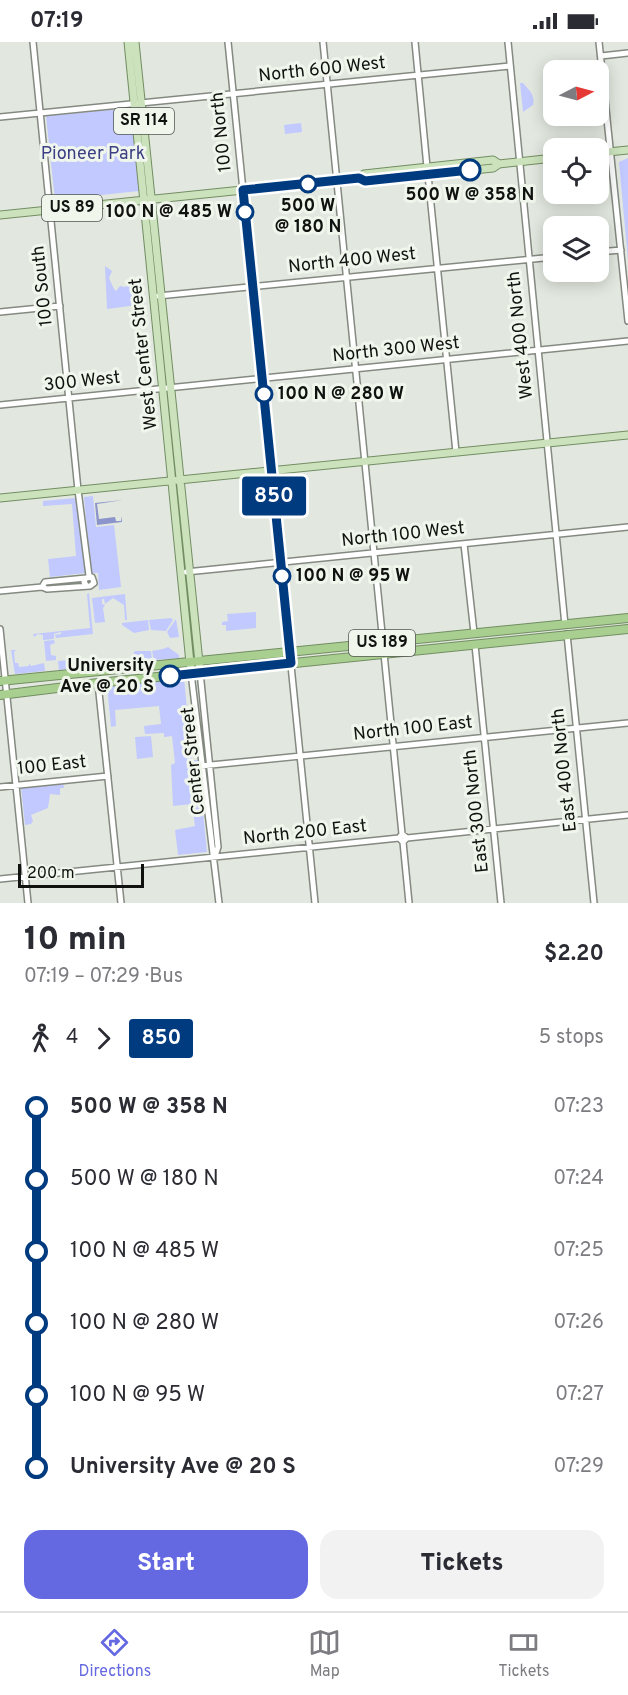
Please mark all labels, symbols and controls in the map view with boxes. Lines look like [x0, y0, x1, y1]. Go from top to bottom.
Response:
text: 07:19 [30, 8, 84, 35]
street label: North 600 West [257, 52, 387, 88]
north arrow [543, 60, 609, 126]
map controls [543, 60, 609, 282]
street label: 100 North [206, 91, 238, 173]
road number: SR 114 [114, 108, 174, 134]
button: locate [543, 138, 609, 204]
park label: Pioneer Park [41, 143, 145, 166]
marker: 500 W @ 358 N [459, 159, 481, 181]
marker: 500 W @ 180 N [299, 175, 317, 193]
place label: 500 W @ 358 N [405, 184, 535, 207]
road number: US 89 [42, 195, 102, 221]
place label: 500 W @ 180 N [274, 195, 342, 239]
place label: 100 N @ 485 W [106, 201, 232, 224]
marker: 100 N @ 485 W [236, 203, 254, 221]
button: layers [543, 216, 609, 282]
street label: North 400 West [287, 243, 417, 279]
street label: 100 South [27, 244, 59, 328]
street label: West 400 North [503, 270, 539, 400]
street label: West Center Street [125, 277, 163, 431]
street label: North 300 West [331, 332, 461, 368]
street label: 300 West [43, 367, 121, 397]
place label: 100 N @ 280 W [278, 383, 404, 406]
marker: 100 N @ 280 W [255, 385, 273, 403]
line badge: 850 [240, 476, 308, 516]
text: 850 [254, 483, 294, 510]
street label: North 100 West [340, 517, 466, 553]
place label: 100 N @ 95 W [296, 565, 410, 588]
marker: 100 N @ 95 W [273, 567, 291, 585]
road number: US 189 [349, 630, 415, 656]
place label: University Ave @ 20 S [60, 655, 154, 699]
marker: University Ave @ 20 S [159, 665, 181, 687]
street label: Center Street [177, 706, 211, 816]
street label: East 400 North [547, 707, 583, 833]
street label: North 100 East [352, 711, 474, 747]
street label: East 300 North [459, 748, 495, 874]
street label: 100 East [16, 751, 88, 781]
street label: North 200 East [242, 815, 368, 851]
scale bar [18, 861, 144, 888]
text: 200 m [27, 864, 75, 884]
text: 10 min [24, 920, 127, 962]
text: $2.20 [544, 941, 604, 968]
text: 07:19 – 07:29 · Bus [24, 964, 183, 990]
icon: walk [24, 1022, 57, 1055]
icon: forward [87, 1022, 120, 1055]
text: 4 [66, 1025, 78, 1051]
text: 850 [141, 1025, 181, 1052]
text: 5 stops [539, 1025, 604, 1051]
text: 500 W @ 358 N [70, 1094, 228, 1121]
text: 07:23 [553, 1094, 604, 1120]
text: 500 W @ 180 N [70, 1166, 219, 1193]
text: 07:24 [553, 1166, 604, 1192]
text: 100 N @ 485 W [70, 1238, 219, 1265]
text: 07:25 [553, 1238, 604, 1264]
text: 100 N @ 280 W [70, 1310, 219, 1337]
text: 07:26 [553, 1310, 604, 1336]
text: 100 N @ 95 W [70, 1382, 205, 1409]
text: 07:27 [555, 1382, 604, 1408]
text: University Ave @ 20 S [70, 1454, 296, 1481]
text: 07:29 [553, 1454, 604, 1480]
button: Start [24, 1530, 308, 1599]
button: Tickets [320, 1530, 604, 1599]
tab: Directions [79, 1626, 151, 1682]
tab: Map [308, 1626, 341, 1682]
tab: Tickets [498, 1626, 549, 1682]

